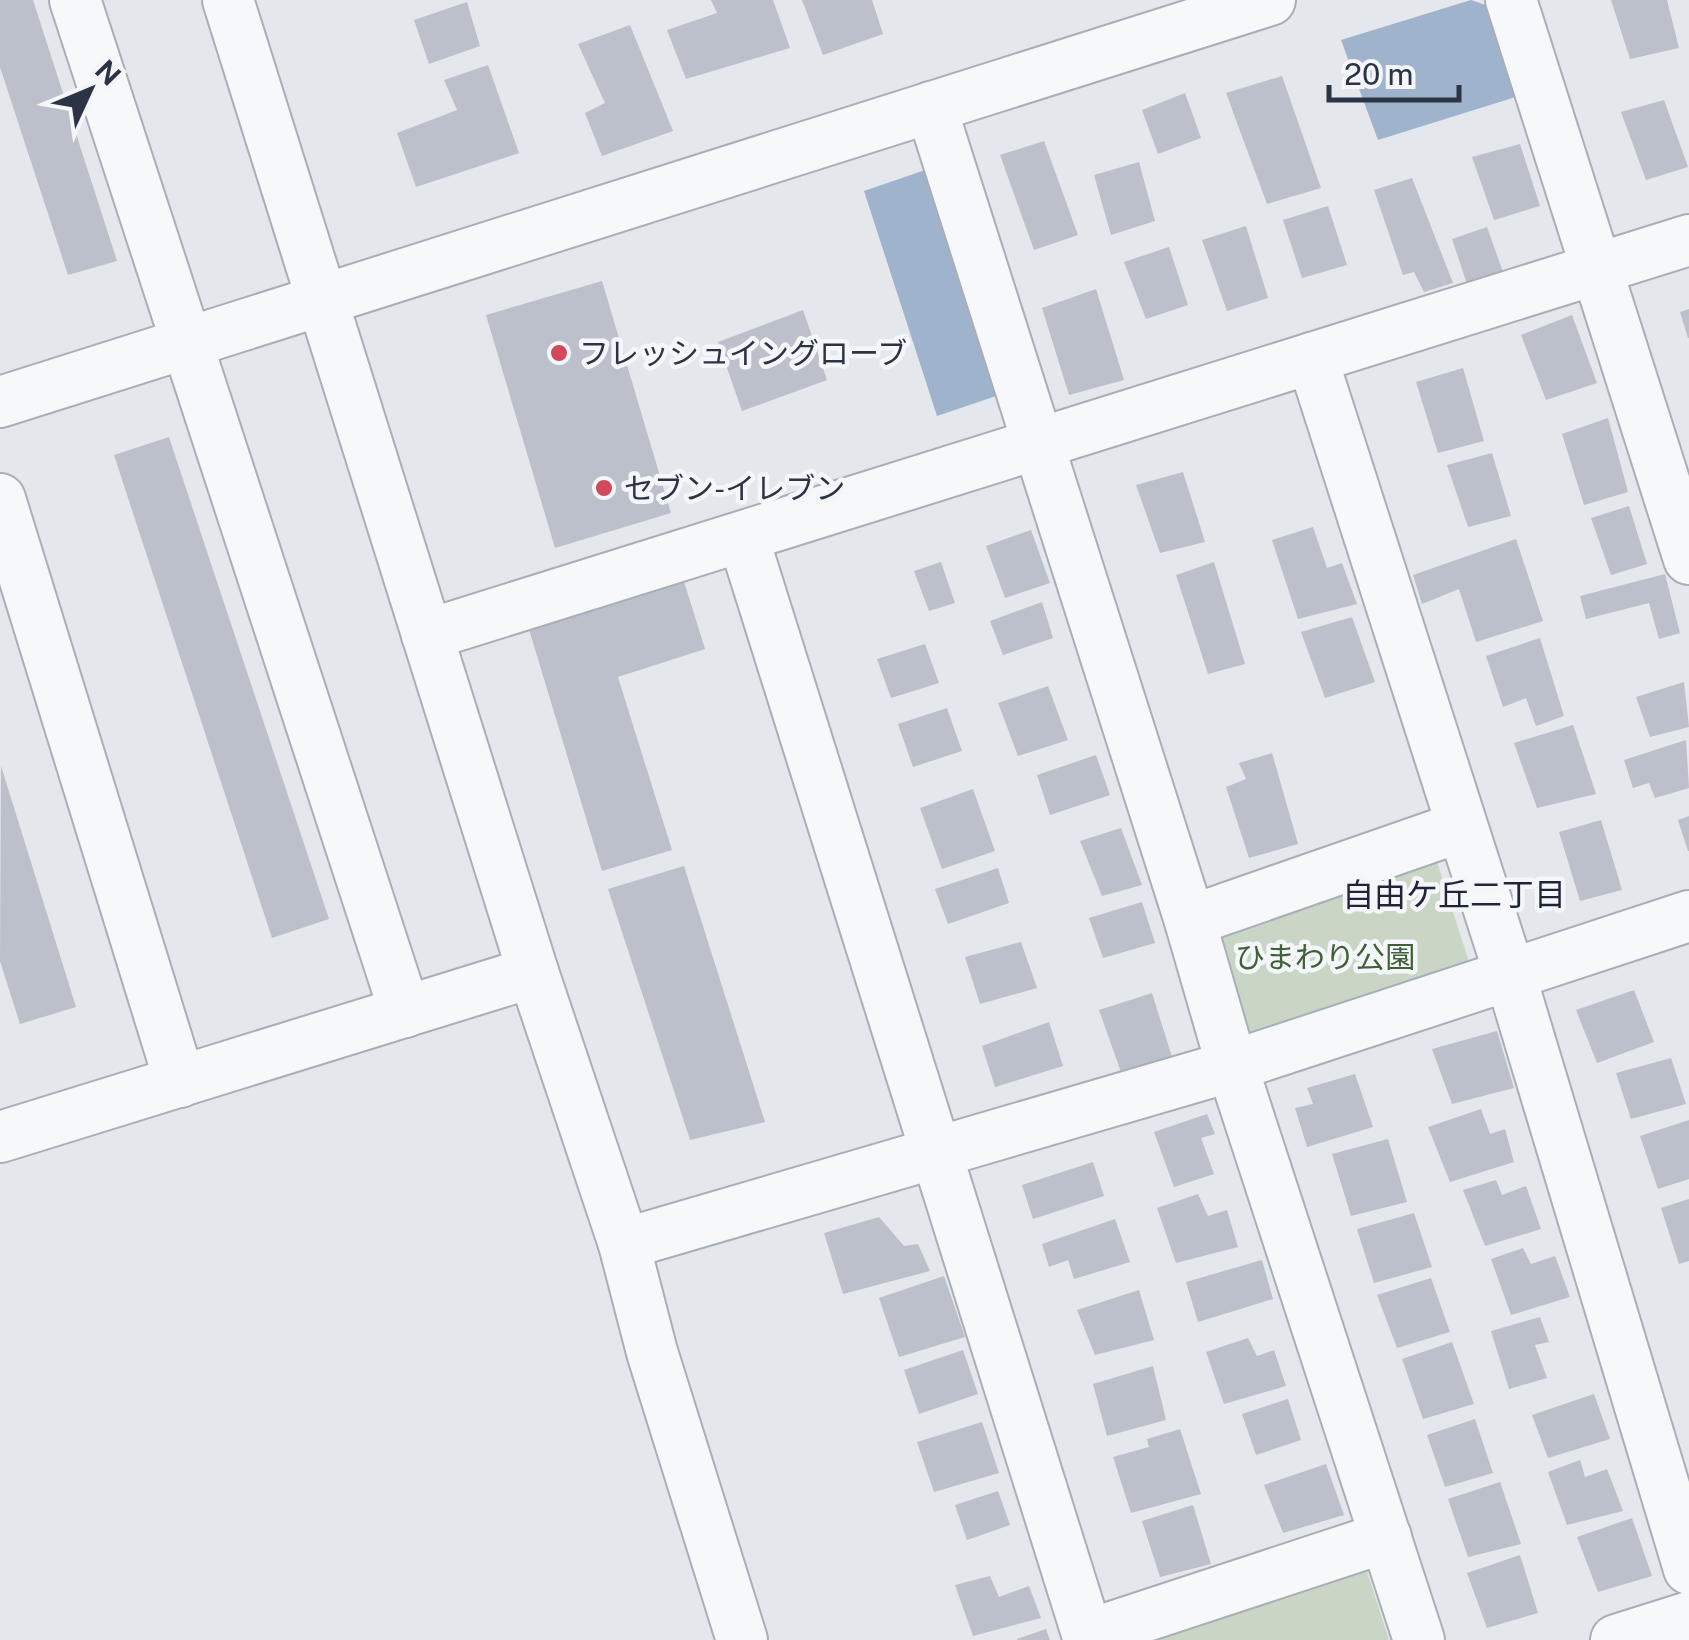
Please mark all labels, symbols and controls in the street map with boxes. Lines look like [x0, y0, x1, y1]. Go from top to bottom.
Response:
north arrow [40, 40, 140, 140]
scale bar [1329, 40, 1459, 102]
text: N [89, 53, 128, 92]
text: 20 m [1344, 56, 1413, 92]
place label: フレッシュイングローブ [579, 335, 907, 371]
marker: フレッシュイングローブ [548, 342, 570, 364]
place label: セブン-イレブン [624, 470, 845, 506]
marker: セブン-イレブン [593, 477, 615, 499]
district label: 自由ケ丘二丁目 [1342, 876, 1566, 913]
park label: ひまわり公園 [1235, 939, 1415, 975]

